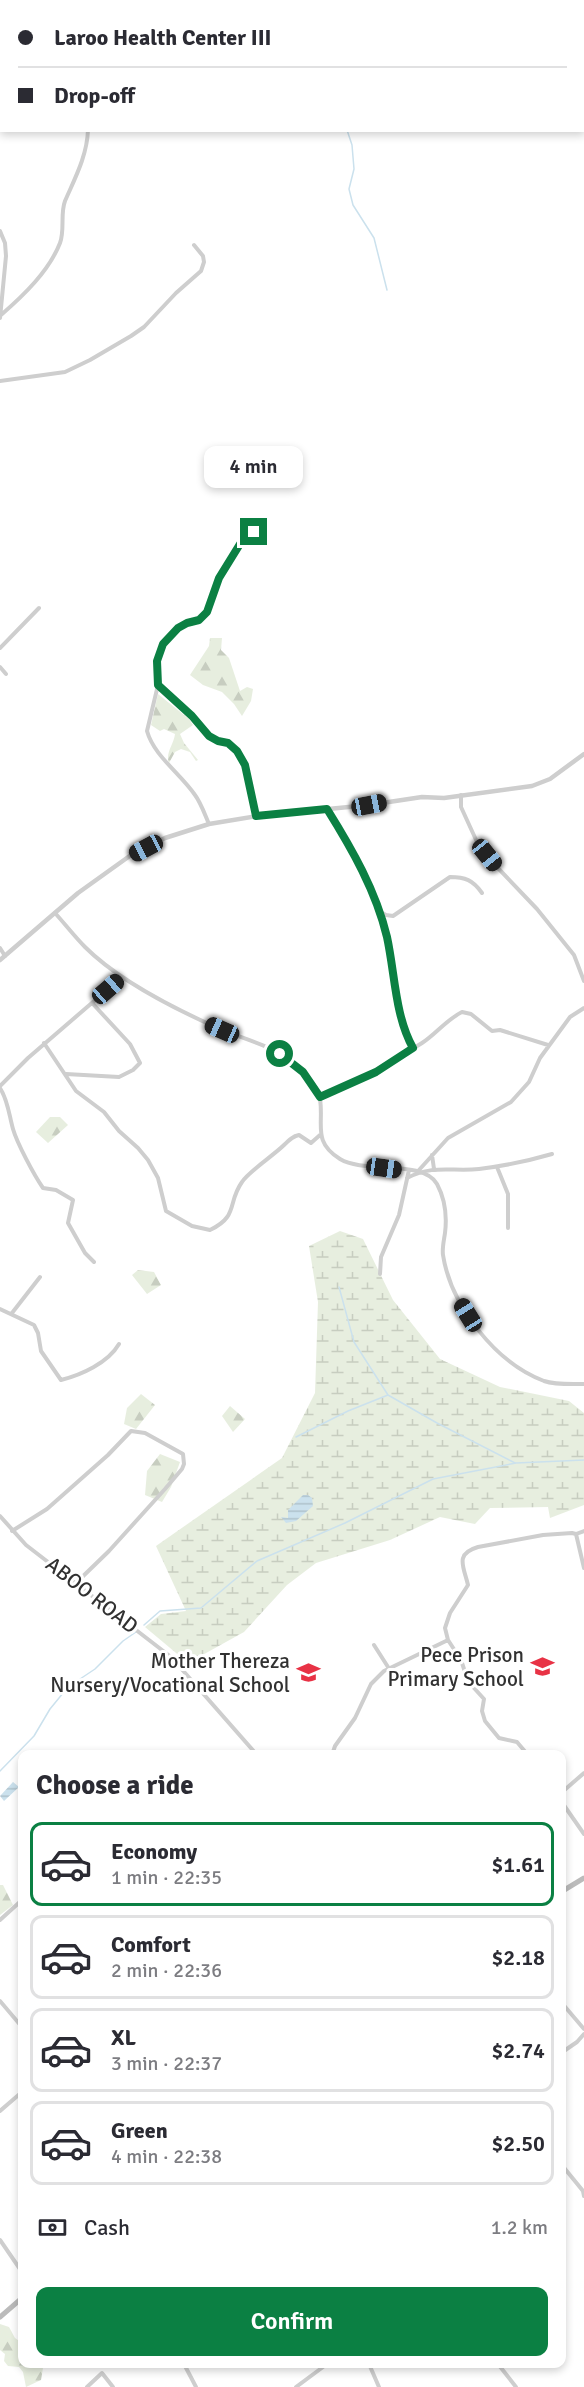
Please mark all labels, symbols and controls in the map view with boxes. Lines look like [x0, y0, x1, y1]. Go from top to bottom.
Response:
text: Laroo Health Center III [54, 24, 272, 51]
text: Drop-off [54, 82, 135, 109]
callout: 4 min [204, 445, 304, 487]
text: 4 min [230, 454, 277, 479]
route end [240, 518, 267, 545]
car [350, 793, 388, 817]
car [126, 832, 166, 864]
car [469, 835, 505, 875]
car [89, 970, 127, 1008]
car [202, 1014, 242, 1046]
route start [266, 1040, 293, 1067]
car [365, 1157, 403, 1179]
car [451, 1295, 485, 1335]
street label: ABOO ROAD [41, 1551, 143, 1639]
place label: Pece Prison Primary School [388, 1642, 524, 1692]
place label: Mother Thereza Nursery/Vocational School [50, 1648, 290, 1698]
school or university icon: Pece Prison Primary School [529, 1654, 555, 1680]
school or university icon: Mother Thereza Nursery/Vocational School [295, 1660, 321, 1686]
text: Choose a ride [36, 1769, 194, 1802]
icon: car [39, 1837, 93, 1891]
text: Economy [111, 1838, 197, 1865]
text: $1.61 [491, 1851, 545, 1878]
text: 1 min · 22:35 [111, 1865, 222, 1890]
icon: car [39, 1930, 93, 1984]
text: Comfort [111, 1931, 191, 1958]
text: $2.18 [491, 1944, 545, 1971]
text: 2 min · 22:36 [111, 1958, 222, 1983]
icon: car [39, 2023, 93, 2077]
text: XL [111, 2024, 136, 2051]
text: $2.74 [491, 2037, 545, 2064]
text: 3 min · 22:37 [111, 2051, 222, 2076]
icon: car [39, 2116, 93, 2170]
text: Green [111, 2117, 168, 2144]
text: $2.50 [491, 2130, 545, 2157]
text: 4 min · 22:38 [111, 2144, 222, 2169]
icon: cash [36, 2211, 69, 2244]
text: Cash [84, 2214, 130, 2241]
text: 1.2 km [491, 2215, 548, 2240]
button: Confirm [36, 2287, 548, 2356]

